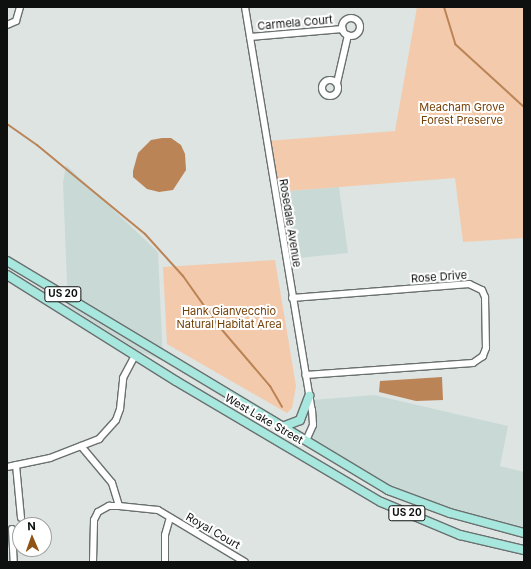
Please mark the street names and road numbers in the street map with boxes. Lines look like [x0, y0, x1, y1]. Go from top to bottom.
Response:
street label: Carmela Court [257, 13, 333, 33]
street label: Rosedale Avenue [276, 178, 304, 268]
street label: Rose Drive [411, 268, 467, 286]
road number: US 20 [44, 286, 82, 302]
street label: West Lake Street [223, 391, 305, 447]
road number: US 20 [388, 505, 426, 521]
street label: Royal Court [184, 510, 242, 552]

